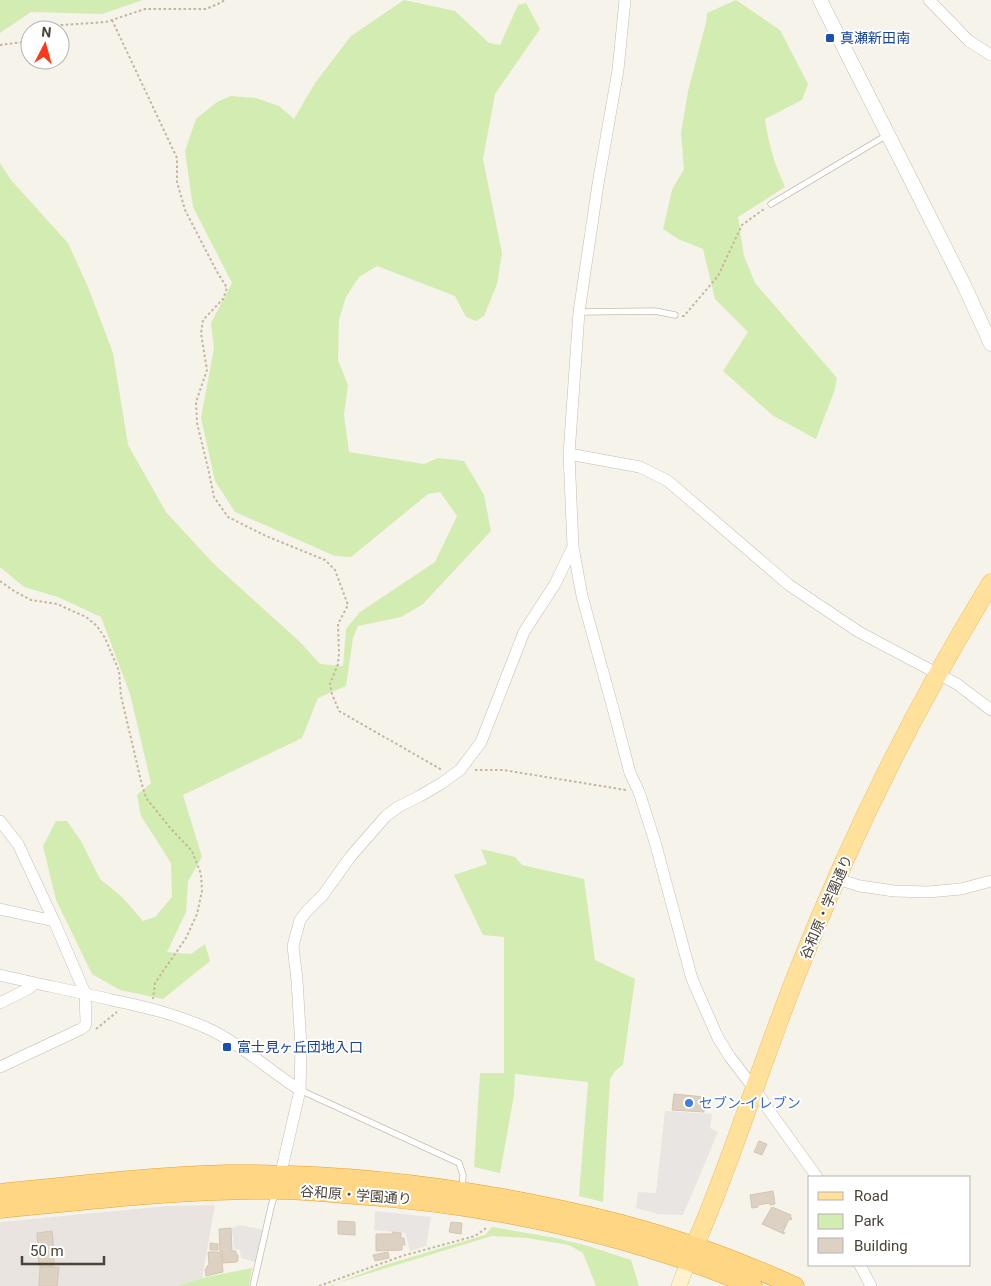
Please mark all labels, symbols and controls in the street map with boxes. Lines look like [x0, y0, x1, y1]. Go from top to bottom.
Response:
north arrow [20, 20, 70, 70]
text: N [41, 24, 52, 41]
place label: 真瀬新田南 [840, 30, 910, 46]
marker: 真瀬新田南 [824, 32, 836, 44]
street label: 谷和原・学園通り [797, 852, 855, 962]
place label: 富士見ヶ丘団地入口 [237, 1039, 363, 1055]
marker: 富士見ヶ丘団地入口 [221, 1041, 233, 1053]
place label: セブン-イレブン [699, 1095, 801, 1111]
marker: セブン-イレブン [683, 1097, 695, 1109]
legend [808, 1176, 971, 1266]
street label: 谷和原・学園通り [300, 1183, 412, 1207]
text: Road [854, 1187, 888, 1205]
text: Park [854, 1212, 885, 1230]
scale bar [22, 1234, 105, 1266]
text: Building [854, 1237, 908, 1255]
text: 50 m [30, 1242, 64, 1260]

